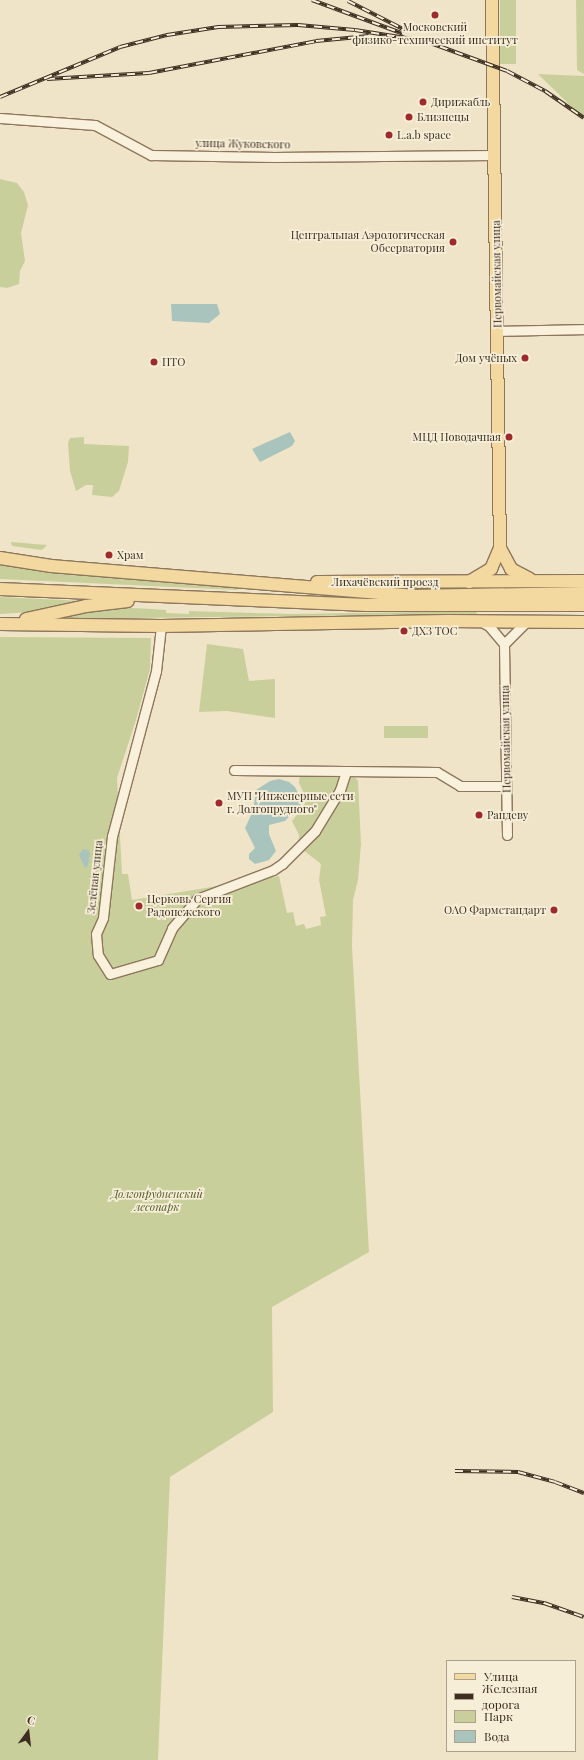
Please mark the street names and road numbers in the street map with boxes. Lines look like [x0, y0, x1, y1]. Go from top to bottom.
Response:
street label: улица Жуковского [195, 137, 291, 151]
street label: Первомайская улица [489, 220, 505, 328]
street label: Лихачёвский проезд [332, 575, 438, 589]
street label: Первомайская улица [498, 685, 514, 793]
street label: Зелёная улица [85, 840, 105, 914]

